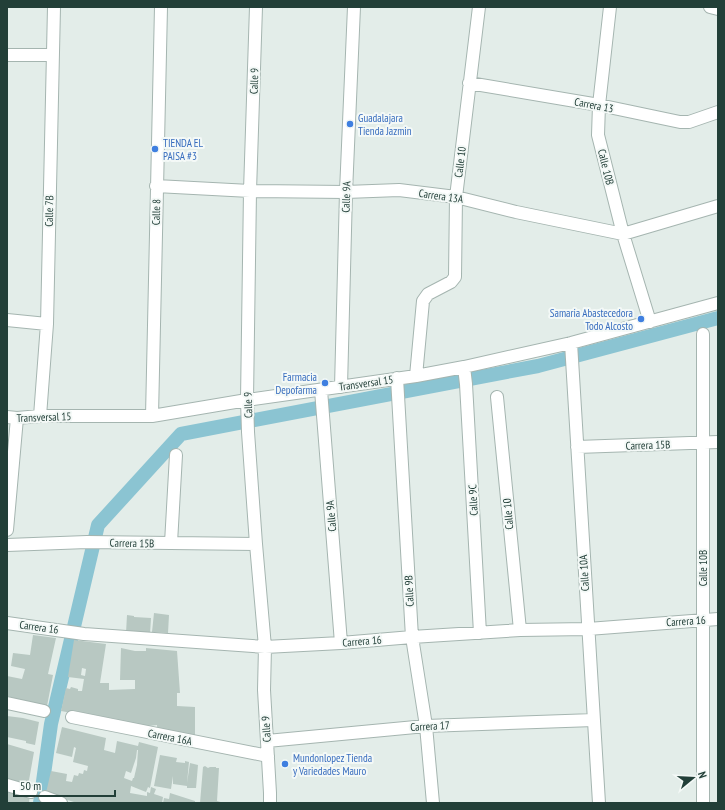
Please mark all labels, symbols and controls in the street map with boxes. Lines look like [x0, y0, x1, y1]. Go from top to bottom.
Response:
street label: Calle 9 [247, 68, 261, 94]
street label: Carrera 13 [573, 94, 615, 116]
place label: Guadalajara Tienda Jazmin [358, 111, 412, 138]
marker: Guadalajara Tienda Jazmin [345, 119, 355, 129]
place label: TIENDA EL PAISA #3 [163, 136, 204, 163]
marker: TIENDA EL PAISA #3 [150, 144, 160, 154]
street label: Calle 10 [451, 146, 469, 178]
street label: Calle 10B [595, 148, 617, 186]
street label: Calle 9A [338, 180, 354, 213]
street label: Carrera 13A [418, 186, 465, 206]
street label: Calle 7B [42, 195, 56, 227]
street label: Calle 8 [149, 199, 163, 225]
place label: Samaria Abastecedora Todo Alcosto [550, 306, 633, 333]
marker: Samaria Abastecedora Todo Alcosto [636, 314, 646, 324]
place label: Farmacia Depofarma [275, 370, 317, 397]
street label: Transversal 15 [338, 372, 394, 394]
marker: Farmacia Depofarma [320, 378, 330, 388]
street label: Calle 9 [241, 392, 255, 418]
street label: Transversal 15 [16, 409, 72, 425]
street label: Carrera 15B [625, 437, 671, 453]
street label: Calle 9C [465, 484, 481, 516]
street label: Calle 10 [500, 498, 516, 530]
street label: Calle 9A [323, 499, 339, 532]
street label: Carrera 15B [110, 536, 154, 550]
street label: Calle 10B [696, 550, 710, 586]
street label: Calle 10A [576, 554, 592, 592]
street label: Calle 9B [401, 575, 417, 607]
street label: Carrera 16 [666, 613, 706, 629]
street label: Carrera 16 [18, 617, 60, 637]
street label: Carrera 16 [342, 632, 382, 650]
street label: Calle 9 [258, 715, 274, 742]
street label: Carrera 17 [410, 718, 450, 734]
street label: Carrera 16A [147, 726, 194, 748]
place label: Mundonlopez Tienda y Variedades Mauro [293, 751, 372, 778]
north arrow [673, 758, 713, 798]
marker: Mundonlopez Tienda y Variedades Mauro [280, 759, 290, 769]
text: N [695, 770, 710, 780]
scale bar [14, 772, 115, 798]
text: 50 m [20, 778, 41, 793]

